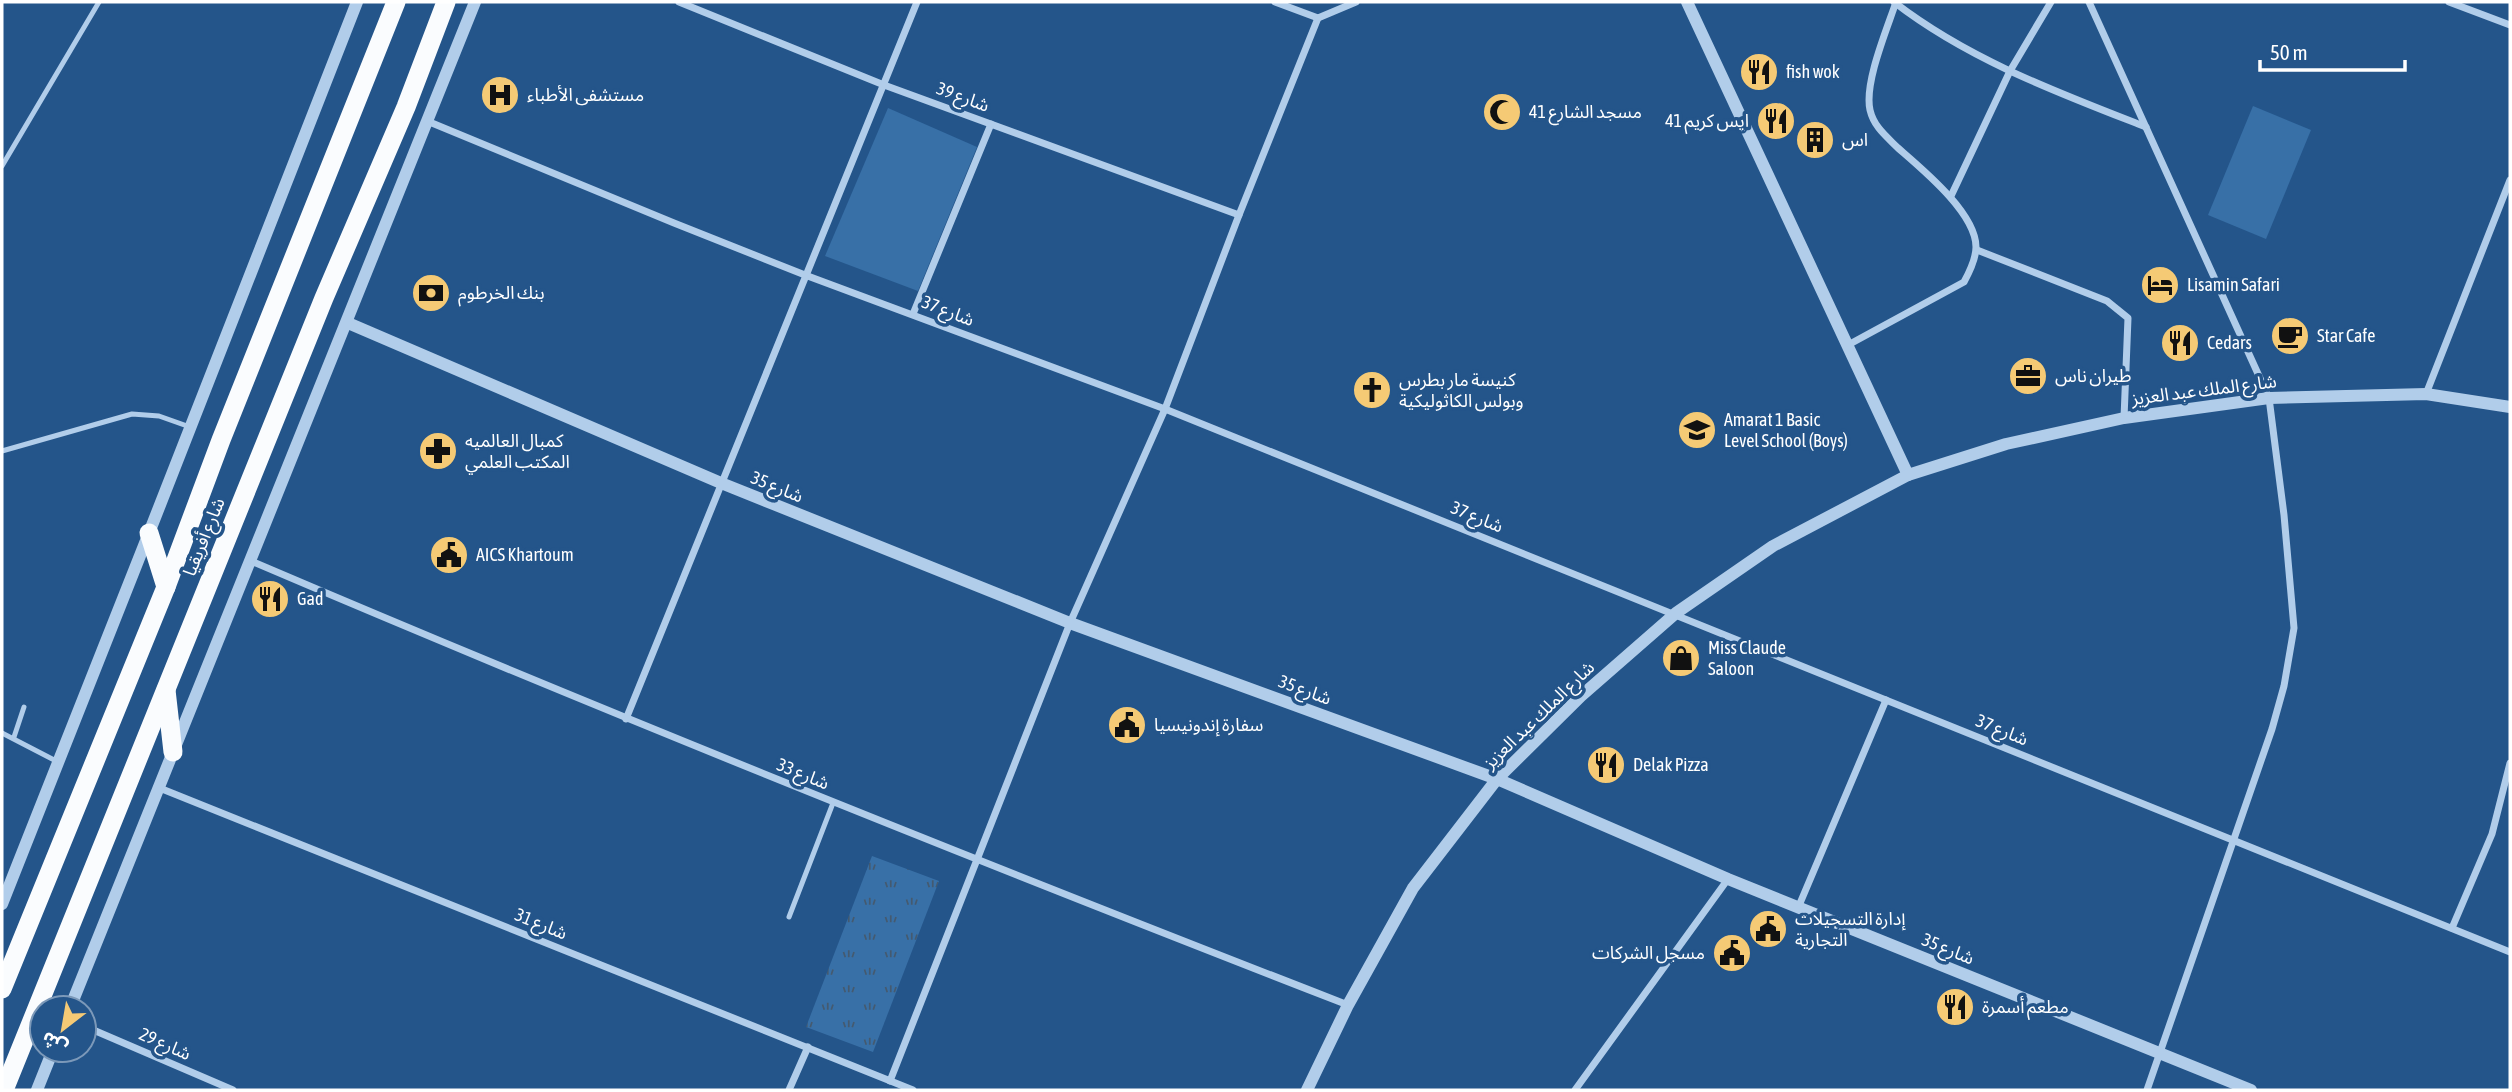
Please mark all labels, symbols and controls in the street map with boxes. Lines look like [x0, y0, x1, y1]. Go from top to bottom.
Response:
scale bar [2260, 28, 2405, 72]
text: 50 m [2270, 40, 2308, 64]
restaurant icon: fish wok [1738, 51, 1780, 93]
place label: fish wok [1786, 61, 1840, 82]
hospital icon: مستشفی الأطباء [479, 74, 521, 116]
street label: شارع 39 [933, 77, 992, 119]
place label: مستشفی الأطباء [527, 84, 644, 106]
mosque icon: مسجد الشارع 41 [1481, 91, 1523, 133]
restaurant icon: 41 ايس كريم [1755, 100, 1797, 142]
place label: مسجد الشارع 41 [1529, 101, 1642, 126]
place label: 41 ايس كريم [1665, 110, 1749, 134]
building icon: اس [1794, 119, 1836, 161]
place label: اس [1842, 129, 1868, 151]
hotel icon: Lisamin Safari [2139, 264, 2181, 306]
bank icon: بنك الخرطوم [410, 272, 452, 314]
place label: Lisamin Safari [2187, 274, 2280, 295]
place label: بنك الخرطوم [458, 282, 545, 307]
street label: شارع 37 [918, 291, 977, 334]
cafe icon: Star Cafe [2269, 315, 2311, 357]
restaurant icon: Cedars [2159, 322, 2201, 364]
place label: Star Cafe [2317, 325, 2376, 346]
place label: Cedars [2207, 332, 2252, 353]
office icon: طيران ناس [2007, 355, 2049, 397]
place label: طيران ناس [2055, 365, 2132, 387]
church icon: كنيسة مار بطرس وبولس الكاثوليكية [1351, 369, 1393, 411]
place label: كنيسة مار بطرس وبولس الكاثوليكية [1399, 369, 1524, 412]
street label: شارع الملك عبد العزيز [2129, 370, 2278, 413]
school or university icon: Amarat 1 Basic Level School (Boys) [1676, 409, 1718, 451]
place label: Amarat 1 Basic Level School (Boys) [1724, 409, 1848, 451]
pharmacy icon: كمبال العالميه المكتب العلمي [417, 430, 459, 472]
place label: كمبال العالميه المكتب العلمي [465, 430, 570, 475]
street label: شارع 35 [746, 467, 806, 510]
street label: شارع أفريقيا [178, 494, 232, 581]
street label: شارع 37 [1446, 497, 1506, 540]
public building icon: AICS Khartoum [428, 534, 470, 576]
place label: AICS Khartoum [476, 544, 574, 565]
restaurant icon: Gad [249, 578, 291, 620]
place label: Gad [297, 588, 323, 609]
shop icon: Miss Claude Saloon [1660, 637, 1702, 679]
place label: Miss Claude Saloon [1708, 637, 1786, 679]
street label: شارع الملك عبد العزيز [1478, 656, 1601, 777]
street label: شارع 35 [1275, 670, 1334, 712]
public building icon: سفارة إندونيسيا [1106, 704, 1148, 746]
street label: شارع 37 [1971, 710, 2031, 753]
place label: سفارة إندونيسيا [1154, 714, 1263, 737]
restaurant icon: Delak Pizza [1585, 744, 1627, 786]
street label: شارع 33 [772, 754, 832, 797]
place label: Delak Pizza [1633, 754, 1709, 775]
street label: شارع 31 [510, 904, 570, 947]
public building icon: إدارة التسجيلات التجارية [1747, 908, 1789, 950]
place label: إدارة التسجيلات التجارية [1795, 908, 1906, 951]
street label: شارع 35 [1917, 929, 1977, 972]
public building icon: مسجل الشركات [1711, 932, 1753, 974]
place label: مسجل الشركات [1592, 942, 1705, 964]
restaurant icon: مطعم أسمرة [1934, 986, 1976, 1028]
north arrow [28, 994, 98, 1064]
place label: مطعم أسمرة [1982, 996, 2069, 1020]
street label: شارع 29 [134, 1023, 194, 1068]
text: ش [37, 1027, 71, 1060]

